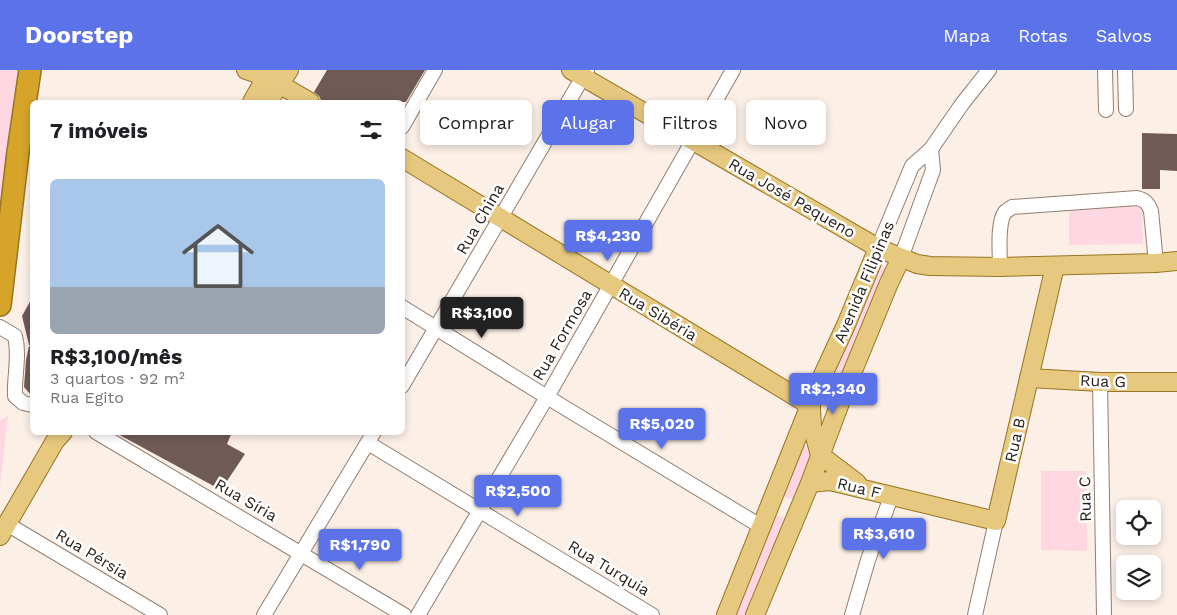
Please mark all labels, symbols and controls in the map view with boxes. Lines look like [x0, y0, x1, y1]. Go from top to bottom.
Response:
text: Doorstep [25, 21, 133, 49]
text: Mapa [943, 25, 990, 46]
text: Rotas [1018, 25, 1068, 46]
text: Salvos [1096, 25, 1152, 46]
chip: Comprar [420, 100, 532, 145]
chip: Alugar [542, 100, 634, 145]
chip: Filtros [644, 100, 736, 145]
chip: Novo [746, 100, 826, 145]
icon: filters [357, 116, 385, 144]
text: 7 imóveis [50, 118, 148, 143]
street label: Rua José Pequeno [725, 154, 859, 242]
street label: Rua China [452, 180, 508, 258]
icon: home [173, 211, 263, 301]
street label: Avenida Filipinas [830, 218, 898, 346]
pin: R$4,230 [562, 220, 654, 262]
text: R$4,230 [575, 226, 641, 245]
street label: Rua Sibéria [615, 283, 701, 345]
street label: Rua Formosa [528, 286, 596, 384]
pin: R$3,100 [436, 296, 528, 339]
text: R$3,100 [451, 303, 513, 322]
text: R$3,100/mês [50, 344, 182, 369]
text: 3 quartos · 92 m² [50, 369, 185, 388]
street label: Rua G [1080, 371, 1126, 391]
pin: R$2,340 [787, 372, 879, 415]
text: R$2,340 [800, 379, 866, 398]
text: Rua Egito [50, 388, 124, 407]
pin: R$5,020 [616, 408, 708, 450]
text: R$5,020 [629, 414, 695, 433]
street label: Rua B [1001, 416, 1029, 464]
street label: Rua F [835, 473, 883, 503]
pin: R$2,500 [472, 474, 564, 517]
street label: Rua Síria [211, 475, 281, 525]
street label: Rua C [1075, 476, 1095, 522]
text: R$2,500 [485, 481, 551, 500]
map controls [1116, 500, 1161, 600]
button: locate [1116, 500, 1161, 545]
pin: R$3,610 [838, 518, 930, 560]
text: R$3,610 [853, 524, 915, 543]
street label: Rua Pérsia [52, 525, 132, 583]
pin: R$1,790 [314, 528, 406, 571]
text: R$1,790 [330, 535, 390, 554]
street label: Rua Turquia [565, 536, 653, 600]
button: layers [1116, 555, 1161, 600]

